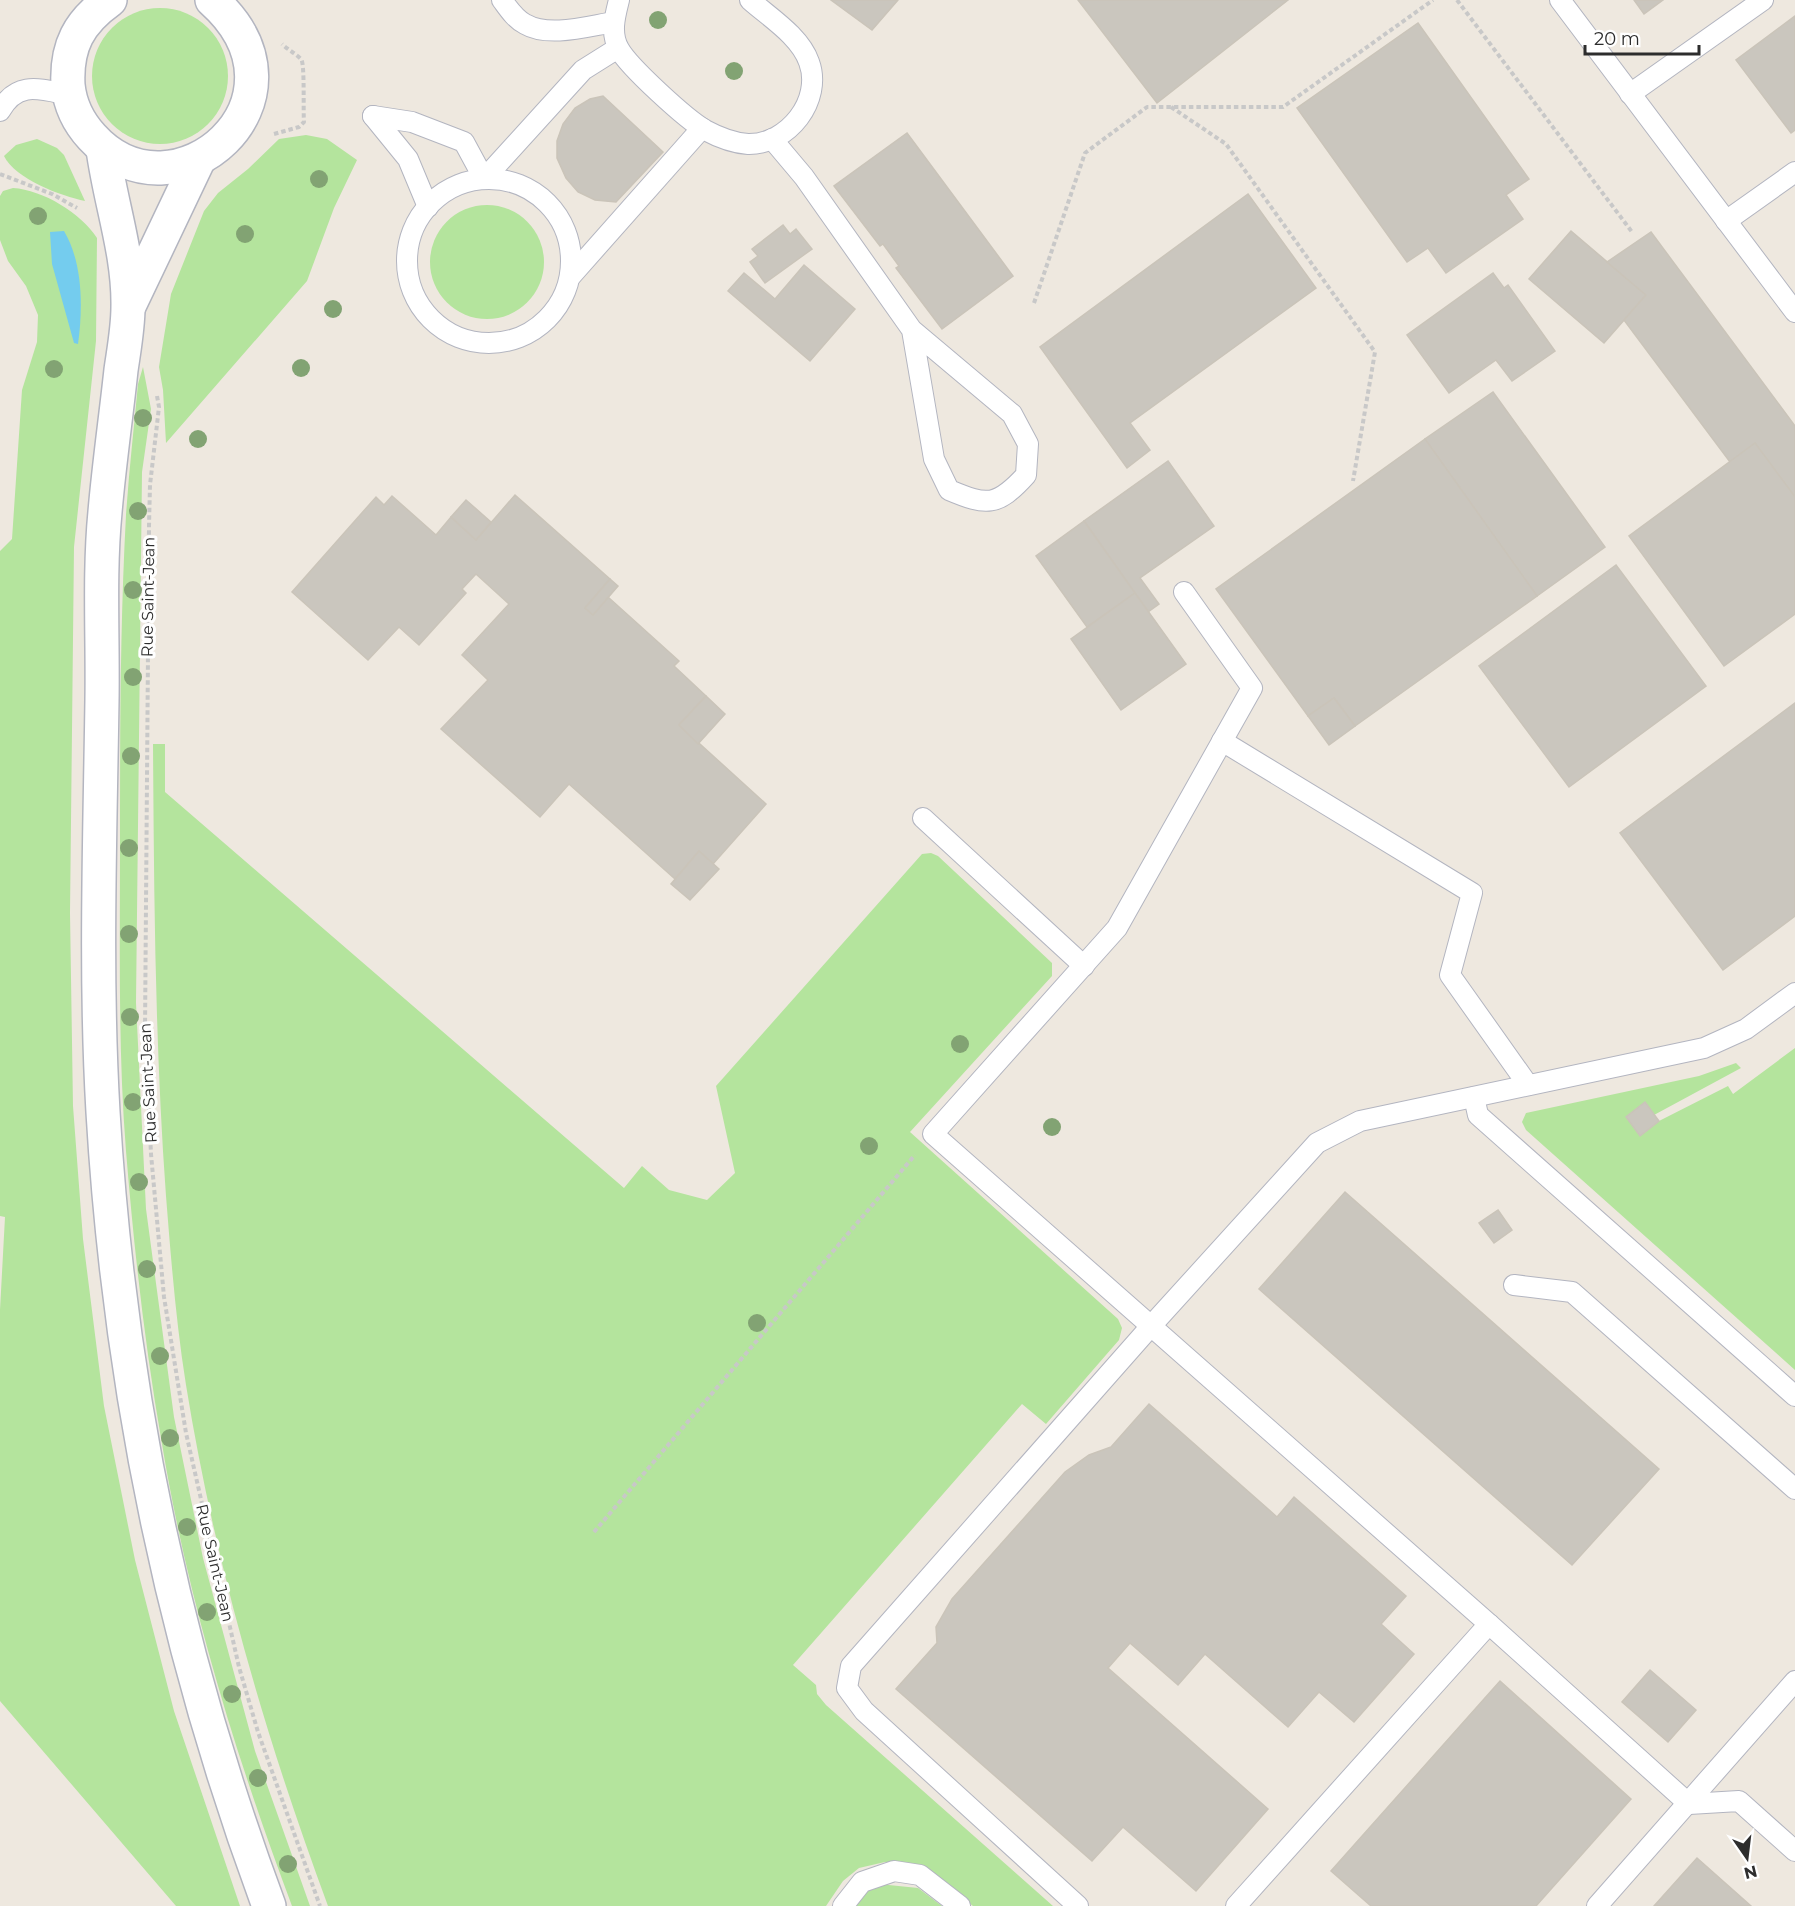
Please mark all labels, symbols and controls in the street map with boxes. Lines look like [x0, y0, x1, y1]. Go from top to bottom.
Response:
scale bar [1585, 18, 1699, 56]
text: 20 m [1594, 28, 1640, 50]
street label: Rue Saint-Jean [137, 537, 159, 657]
street label: Rue Saint-Jean [135, 1022, 161, 1144]
street label: Rue Saint-Jean [192, 1502, 238, 1624]
north arrow [1717, 1828, 1777, 1888]
text: N [1742, 1861, 1759, 1883]

